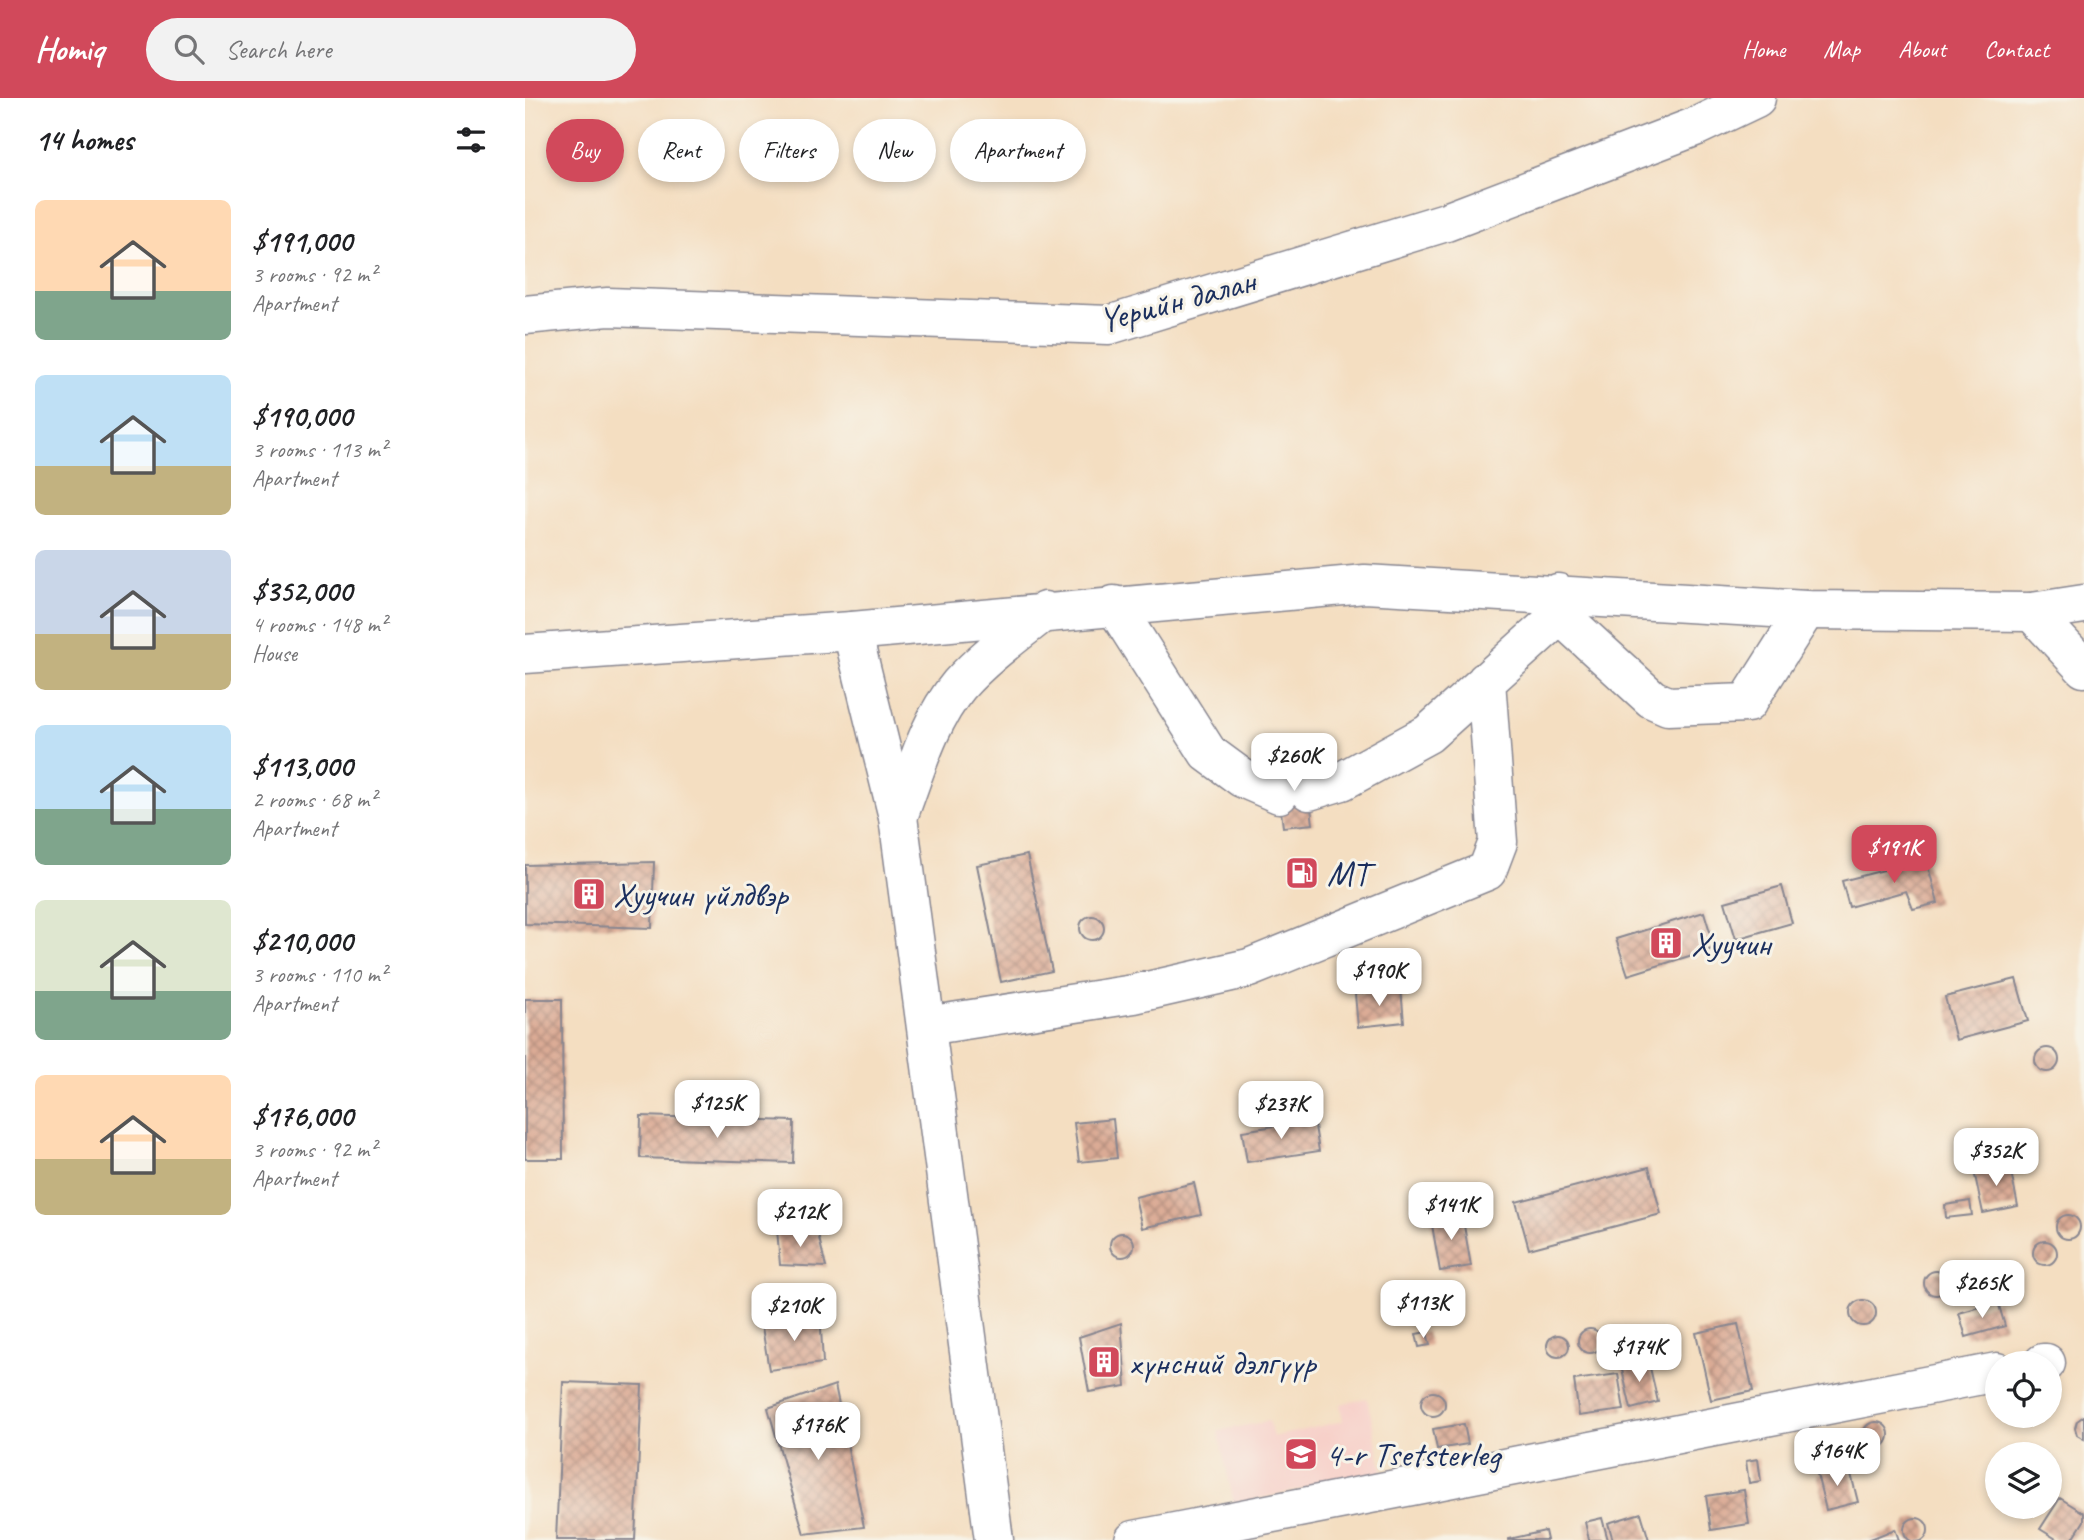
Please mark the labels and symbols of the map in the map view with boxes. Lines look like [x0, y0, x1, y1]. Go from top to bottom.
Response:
street label: Үерийн далан [1094, 257, 1263, 343]
pin: $260K [1245, 734, 1343, 793]
pin: $191K [1845, 826, 1943, 885]
place label: MT [1327, 851, 1377, 896]
fuel station icon: MT [1283, 854, 1321, 892]
place label: Хуучин үйлдвэр [613, 872, 790, 917]
building icon: Хуучин үйлдвэр [570, 875, 608, 913]
place label: Хуучин [1691, 921, 1772, 966]
building icon: Хуучин [1647, 924, 1685, 962]
pin: $190K [1330, 948, 1428, 1008]
pin: $125K [668, 1080, 766, 1140]
pin: $237K [1232, 1082, 1330, 1141]
pin: $352K [1947, 1128, 2045, 1188]
pin: $141K [1402, 1182, 1500, 1242]
pin: $212K [751, 1190, 849, 1249]
pin: $265K [1933, 1260, 2031, 1320]
pin: $113K [1374, 1280, 1472, 1340]
pin: $210K [745, 1284, 843, 1343]
pin: $174K [1590, 1324, 1688, 1384]
place label: хүнсний дэлгүүр [1129, 1340, 1317, 1385]
building icon: хүнсний дэлгүүр [1085, 1343, 1123, 1381]
pin: $176K [769, 1402, 867, 1462]
pin: $164K [1788, 1428, 1886, 1488]
place label: 4-r Tsetsterleg [1325, 1432, 1503, 1477]
school or university icon: 4-r Tsetsterleg [1282, 1435, 1320, 1473]

